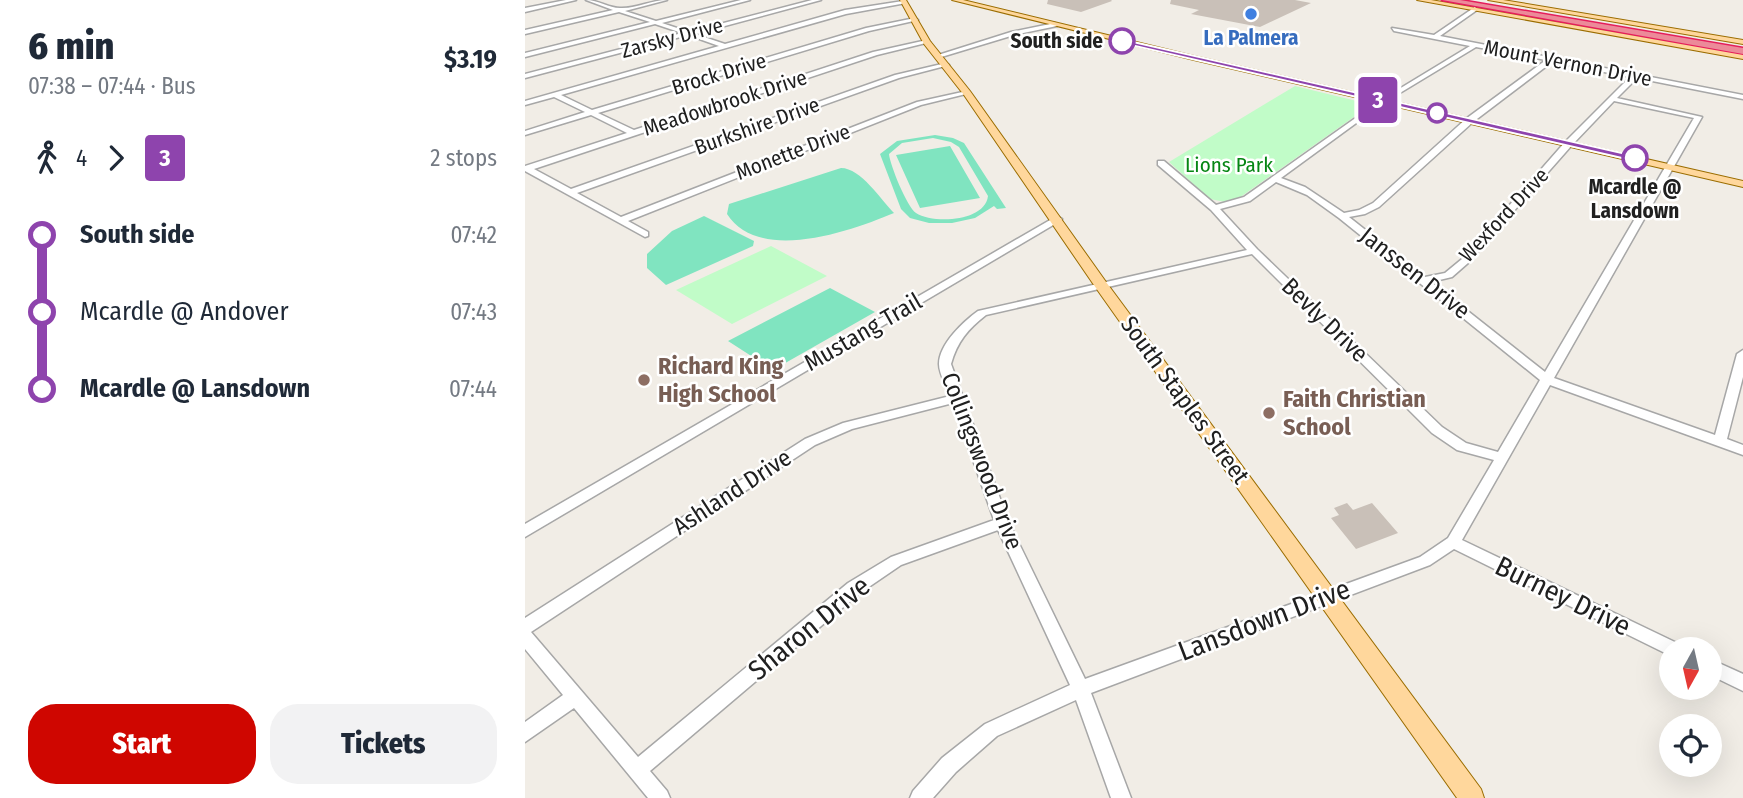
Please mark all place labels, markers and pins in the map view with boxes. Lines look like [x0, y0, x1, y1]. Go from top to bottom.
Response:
marker: La Palmera [1243, 6, 1259, 22]
place label: La Palmera [1203, 25, 1299, 51]
place label: South side [1010, 28, 1103, 54]
marker: South side [1109, 28, 1135, 54]
unlabelled marker [1427, 103, 1447, 123]
marker: Mcardle @ Lansdown [1622, 145, 1648, 171]
place label: Mcardle @ Lansdown [1588, 174, 1682, 224]
place label: Richard King High School [658, 352, 784, 408]
marker: Richard King High School [636, 372, 652, 388]
place label: Faith Christian School [1283, 385, 1426, 441]
marker: Faith Christian School [1261, 405, 1277, 421]

